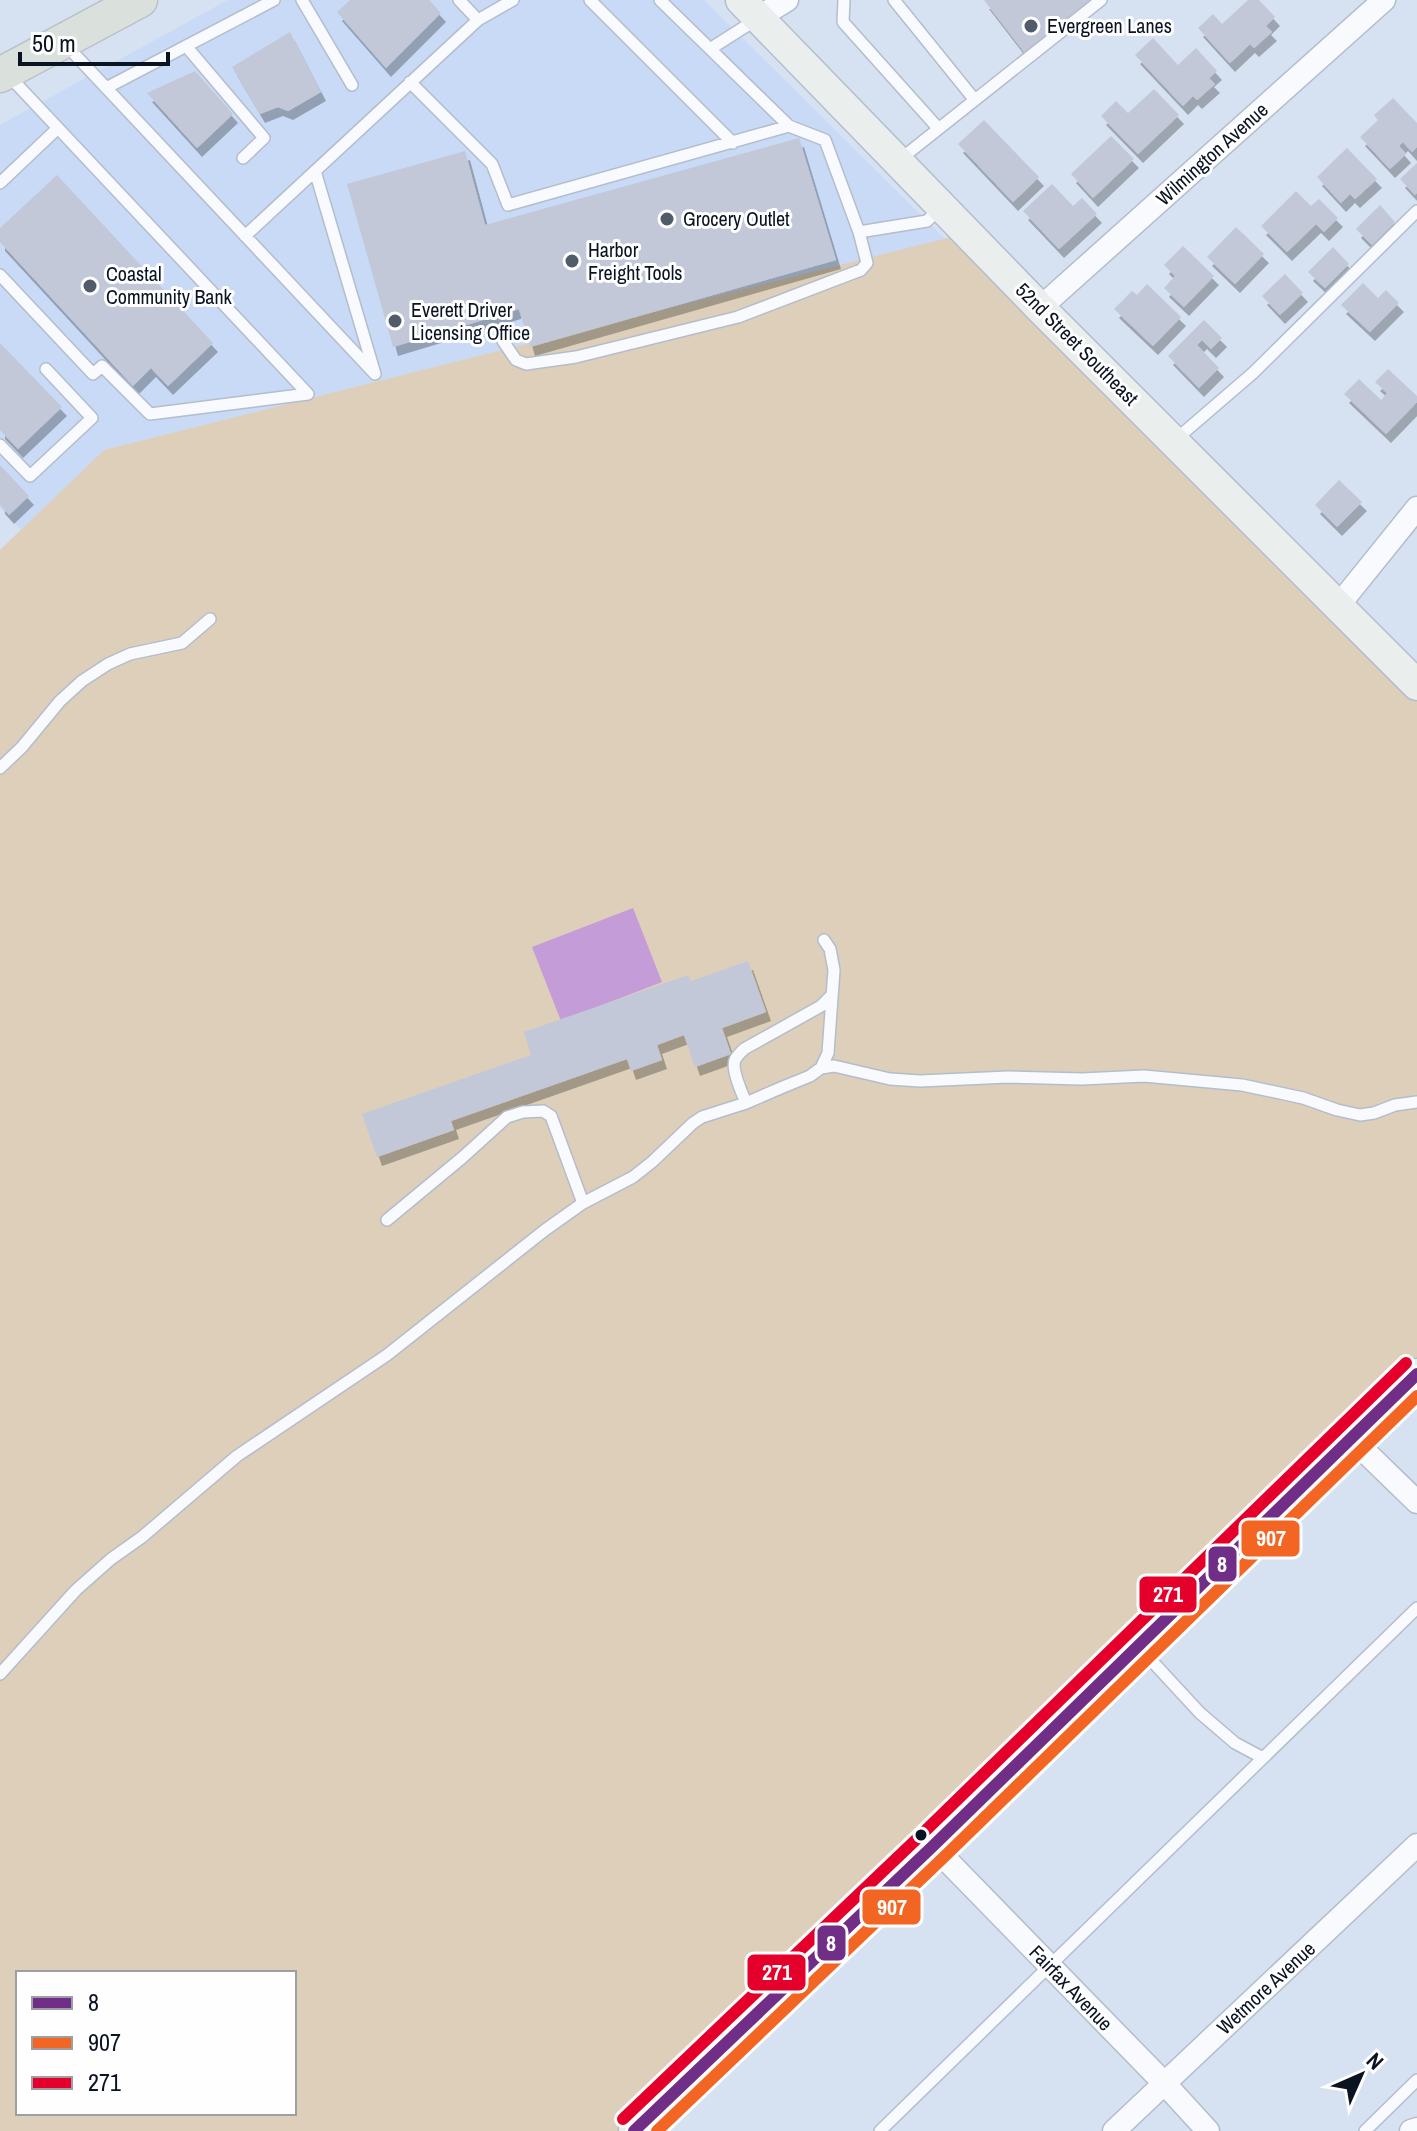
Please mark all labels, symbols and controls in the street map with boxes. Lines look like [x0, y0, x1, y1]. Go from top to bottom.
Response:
place label: Evergreen Lanes [1047, 12, 1172, 39]
scale bar [20, 16, 168, 66]
marker: Evergreen Lanes [1022, 17, 1040, 35]
text: 50 m [32, 27, 76, 59]
street label: Wilmington Avenue [1150, 96, 1273, 211]
place label: Grocery Outlet [683, 205, 790, 232]
marker: Grocery Outlet [658, 210, 676, 228]
place label: Harbor Freight Tools [588, 236, 683, 286]
marker: Harbor Freight Tools [563, 252, 581, 270]
place label: Coastal Community Bank [106, 260, 233, 310]
street label: 52nd Street Southeast [1010, 276, 1145, 411]
marker: Coastal Community Bank [81, 277, 99, 295]
place label: Everett Driver Licensing Office [411, 296, 530, 346]
marker: Everett Driver Licensing Office [386, 312, 404, 330]
line badge: 907 [1240, 1519, 1301, 1558]
text: 907 [1256, 1523, 1286, 1553]
line badge: 8 [1207, 1545, 1238, 1583]
text: 8 [1217, 1549, 1227, 1579]
line badge: 271 [1138, 1575, 1198, 1614]
text: 271 [1153, 1579, 1184, 1609]
unlabelled marker [913, 1827, 929, 1843]
line badge: 907 [861, 1888, 922, 1926]
text: 907 [877, 1892, 907, 1922]
line badge: 8 [816, 1924, 847, 1962]
text: 8 [826, 1928, 836, 1958]
street label: Wetmore Avenue [1211, 1935, 1321, 2040]
street label: Fairfax Avenue [1024, 1939, 1119, 2036]
line badge: 271 [746, 1953, 807, 1992]
text: 271 [762, 1957, 793, 1987]
legend [16, 1971, 296, 2115]
text: 8 [88, 1986, 99, 2018]
text: 907 [88, 2026, 121, 2058]
north arrow [1321, 2035, 1401, 2115]
text: N [1360, 2046, 1390, 2076]
text: 271 [88, 2066, 121, 2098]

